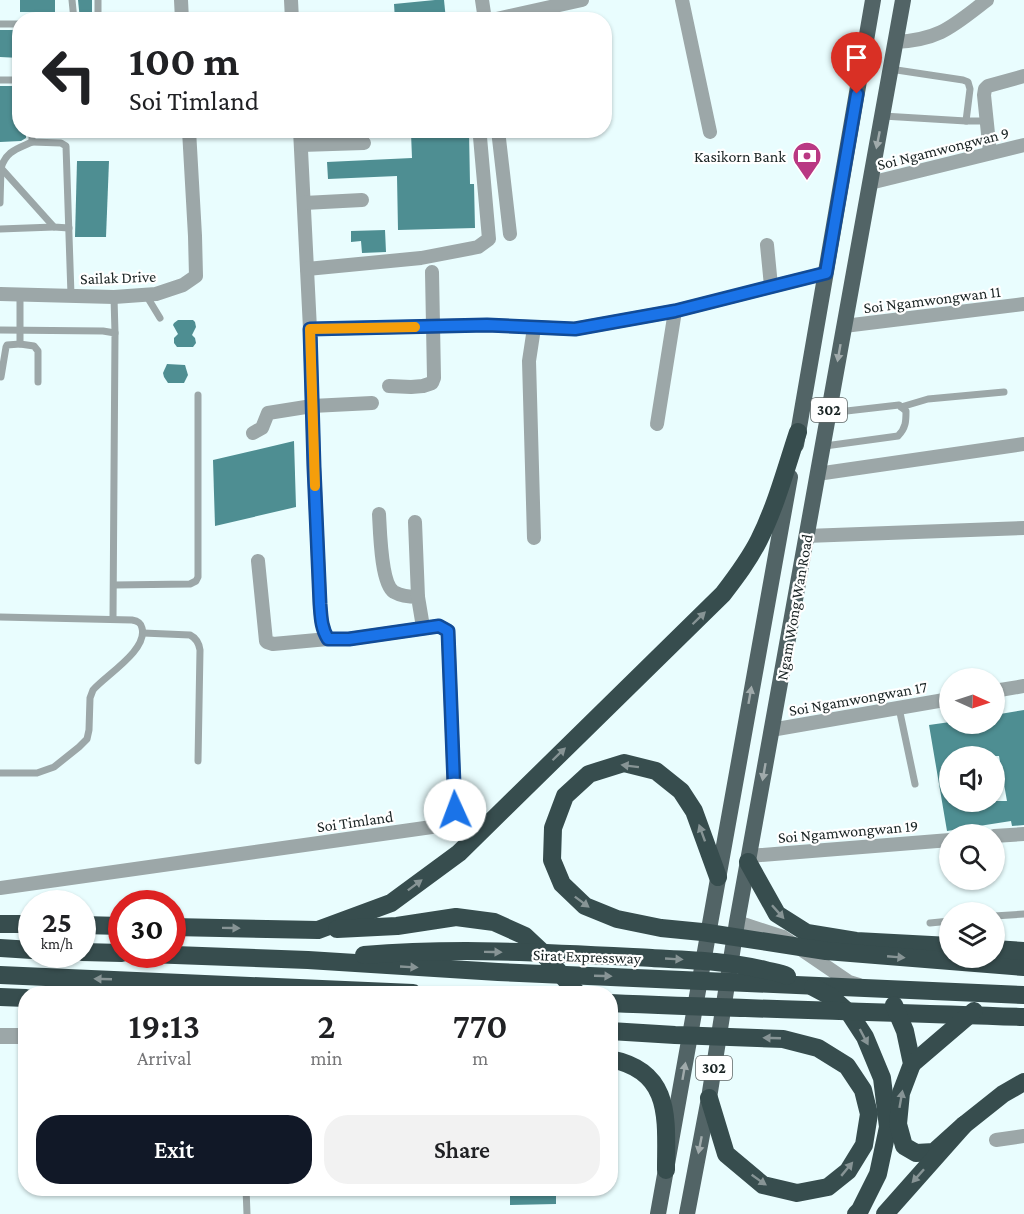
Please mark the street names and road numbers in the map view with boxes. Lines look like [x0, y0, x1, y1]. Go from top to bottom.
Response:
street label: Soi Ngamwongwan 9 [875, 124, 1011, 174]
street label: Sailak Drive [80, 268, 156, 287]
street label: Soi Ngamwongwan 11 [863, 283, 1002, 317]
road number: 302 [811, 398, 847, 422]
street label: Ngam Wong Wan Road [773, 532, 817, 682]
street label: Soi Ngamwongwan 17 [788, 678, 929, 720]
street label: Soi Timland [316, 808, 395, 835]
street label: Soi Ngamwongwan 19 [777, 817, 919, 847]
street label: Sirat Expressway [533, 946, 642, 968]
road number: 302 [696, 1056, 732, 1080]

